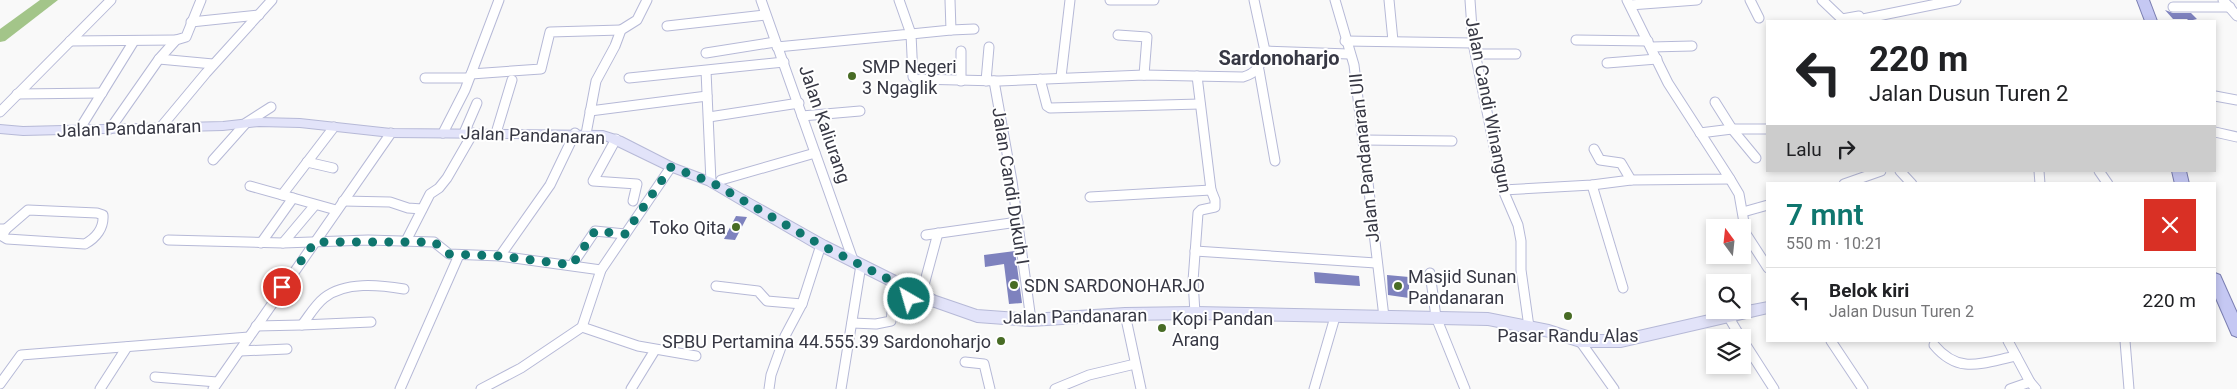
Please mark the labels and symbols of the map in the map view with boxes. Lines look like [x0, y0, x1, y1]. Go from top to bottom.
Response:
street label: Jalan Candi Winangun [1462, 15, 1516, 195]
district label: Sardonoharjo [1219, 46, 1339, 70]
place label: SMP Negeri 3 Ngaglik [862, 56, 957, 98]
street label: Jalan Kaliurang [795, 62, 855, 186]
marker: SMP Negeri 3 Ngaglik [846, 70, 858, 82]
street label: Jalan Pandanaran UII [1345, 72, 1383, 244]
street label: Jalan Candi Dukuh I [988, 106, 1034, 266]
street label: Jalan Pandanaran [56, 115, 202, 141]
street label: Jalan Pandanaran [460, 122, 606, 148]
place label: Toko Qita [650, 217, 726, 238]
north arrow [1706, 219, 1751, 264]
marker: Toko Qita [730, 221, 742, 233]
pin [261, 266, 303, 308]
place label: Masjid Sunan Pandanaran [1408, 266, 1516, 308]
position arrow [882, 272, 934, 324]
place label: SDN SARDONOHARJO [1024, 275, 1205, 296]
marker: SDN SARDONOHARJO [1008, 279, 1020, 291]
marker: Masjid Sunan Pandanaran [1392, 280, 1404, 292]
street label: Jalan Pandanaran [1003, 304, 1147, 328]
place label: Kopi Pandan Arang [1172, 308, 1273, 350]
marker: Pasar Randu Alas [1562, 310, 1574, 322]
marker: Kopi Pandan Arang [1156, 322, 1168, 334]
place label: Pasar Randu Alas [1497, 325, 1639, 346]
place label: SPBU Pertamina 44.555.39 Sardonoharjo [662, 331, 991, 352]
marker: SPBU Pertamina 44.555.39 Sardonoharjo [995, 335, 1007, 347]

